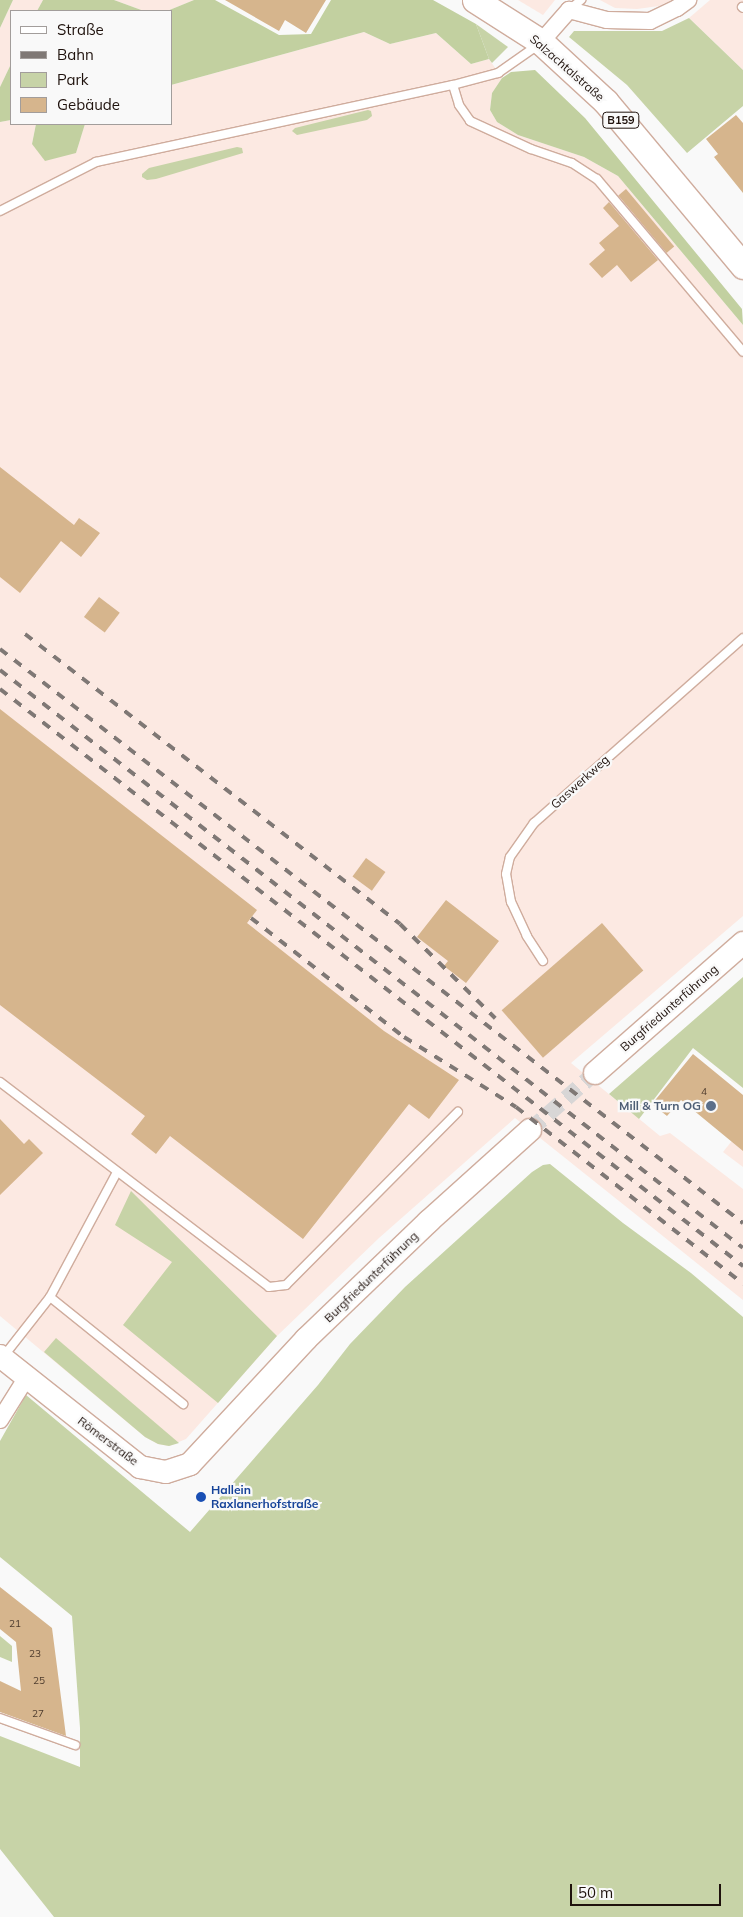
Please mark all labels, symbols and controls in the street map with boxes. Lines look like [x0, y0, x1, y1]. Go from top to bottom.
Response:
legend [10, 10, 172, 125]
text: Straße [57, 20, 104, 39]
street label: Salzachtalstraße [527, 32, 607, 104]
text: Bahn [57, 45, 94, 64]
text: Park [57, 70, 89, 89]
text: Gebäude [57, 95, 120, 114]
road number: B159 [602, 112, 640, 128]
street label: Gaswerkweg [548, 752, 612, 812]
street label: Burgfriedunterführung [617, 962, 721, 1054]
house number: 4 [701, 1086, 707, 1098]
place label: Mill & Turn OG [619, 1099, 701, 1113]
marker: Mill & Turn OG [705, 1100, 717, 1112]
street label: Burgfriedunterführung [321, 1229, 421, 1325]
street label: Römerstraße [75, 1414, 141, 1468]
place label: Hallein Raxlanerhofstraße [211, 1483, 318, 1511]
marker: Hallein Raxlanerhofstraße [195, 1491, 207, 1503]
house number: 21 [9, 1618, 21, 1630]
house number: 23 [29, 1648, 41, 1660]
house number: 25 [33, 1675, 45, 1687]
house number: 27 [32, 1708, 44, 1720]
scale bar [573, 1874, 724, 1906]
text: 50 m [578, 1883, 613, 1902]

